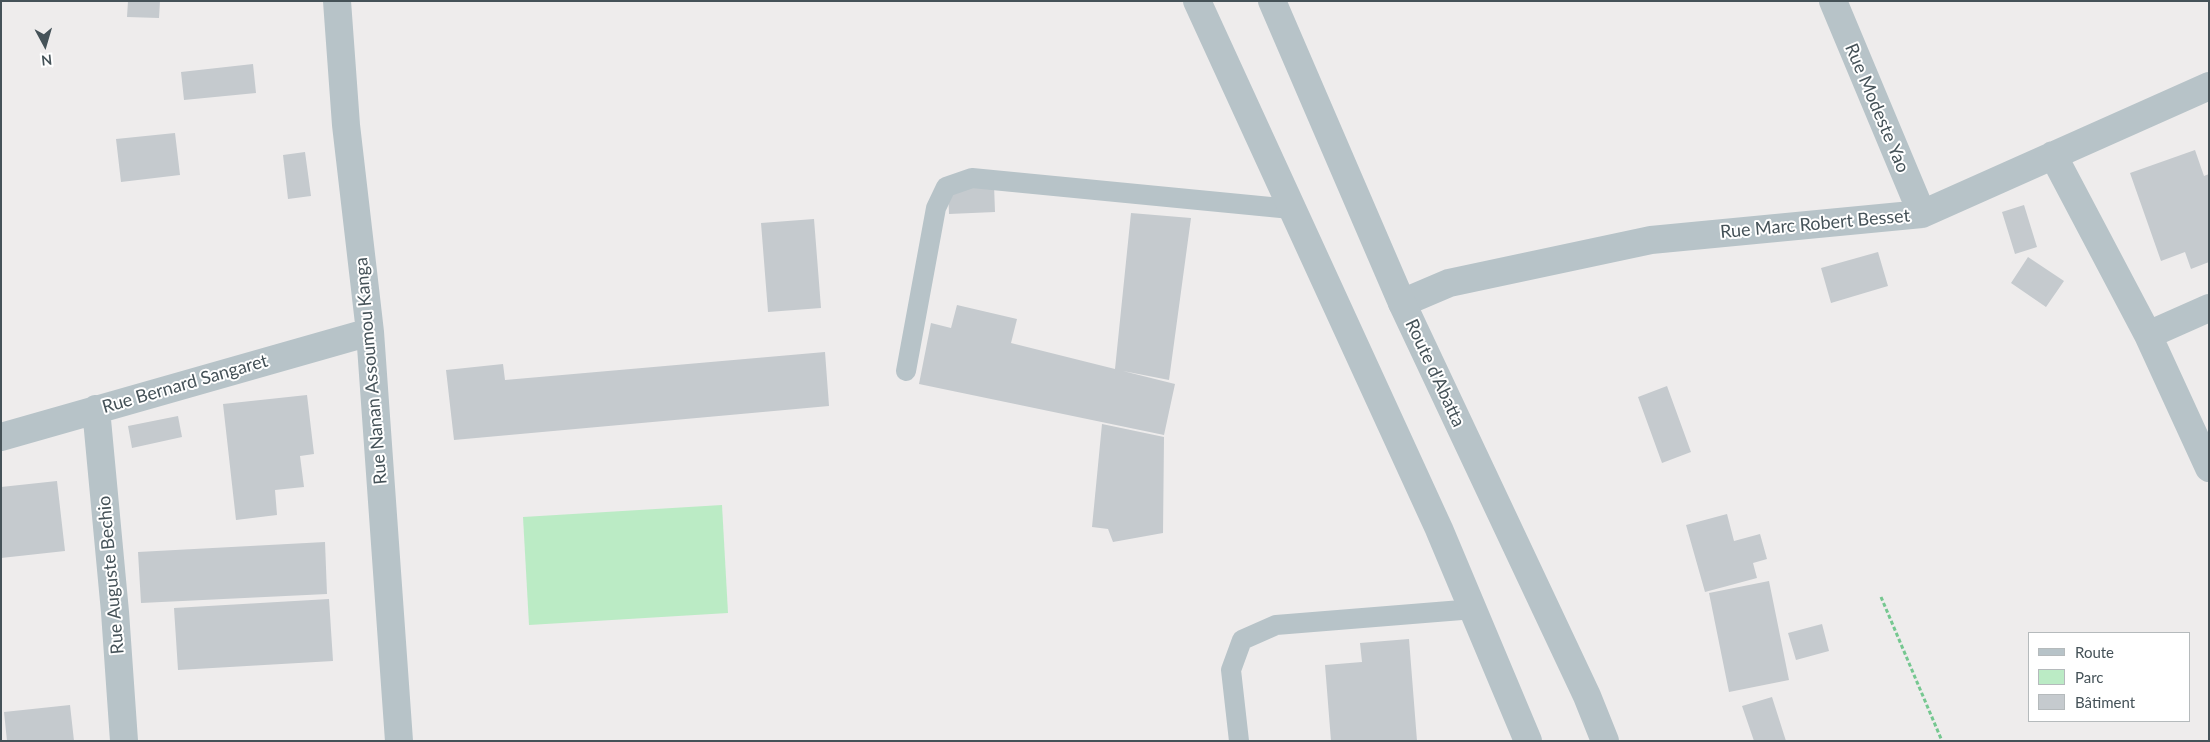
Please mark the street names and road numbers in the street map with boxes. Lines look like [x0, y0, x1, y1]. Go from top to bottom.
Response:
street label: Rue Modeste Yao [1840, 40, 1914, 176]
street label: Rue Marc Robert Besset [1719, 205, 1911, 243]
street label: Rue Nanan Assoumou Kanga [350, 257, 392, 485]
street label: Route d'Abatta [1401, 316, 1469, 430]
street label: Rue Bernard Sangaret [100, 350, 270, 418]
street label: Rue Auguste Bechio [93, 495, 129, 655]

